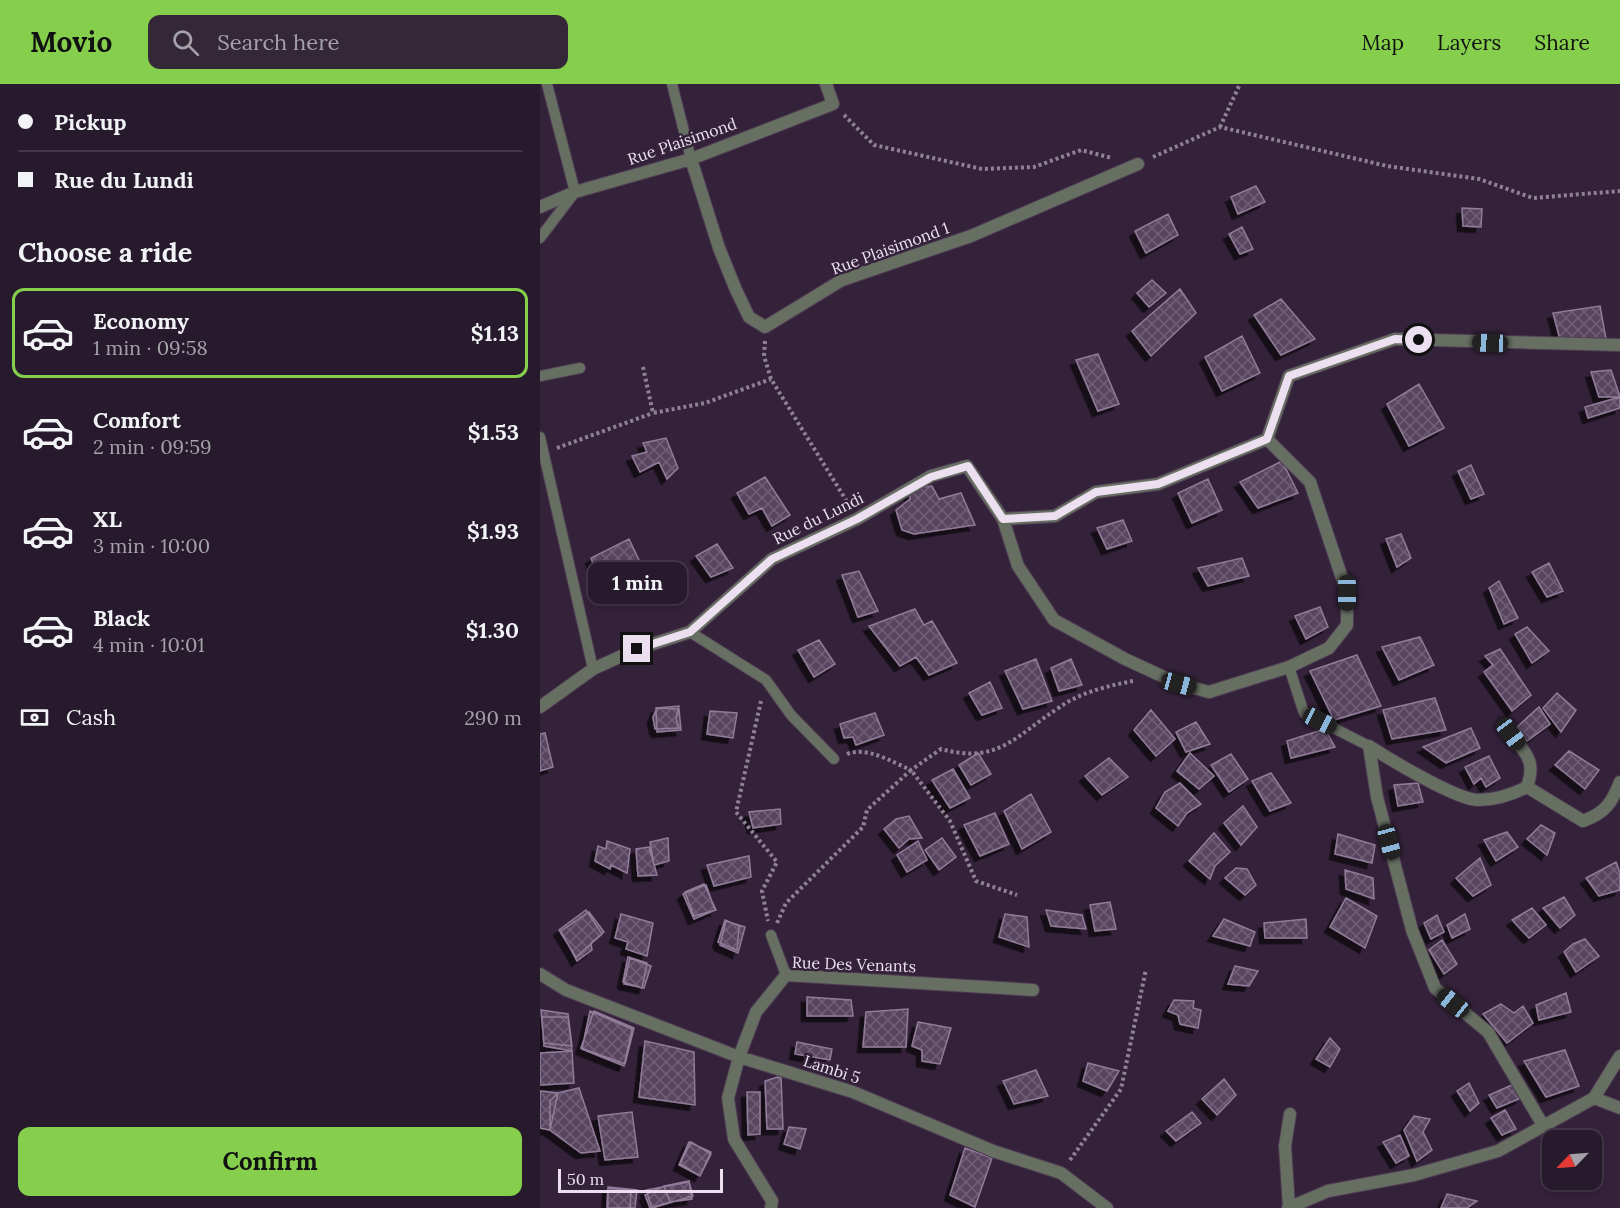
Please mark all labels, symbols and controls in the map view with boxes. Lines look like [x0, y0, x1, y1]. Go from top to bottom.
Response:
search box [148, 15, 568, 69]
text: Movio [30, 24, 112, 60]
icon: search [169, 26, 202, 59]
text: Search here [217, 28, 339, 56]
text: Map [1361, 29, 1404, 56]
text: Layers [1437, 29, 1501, 56]
text: Share [1534, 29, 1590, 56]
text: Pickup [54, 108, 127, 136]
street label: Rue Plaisimond [625, 113, 740, 169]
text: Rue du Lundi [54, 166, 194, 194]
street label: Rue Plaisimond 1 [828, 217, 952, 279]
text: Choose a ride [18, 235, 192, 269]
icon: car [21, 306, 75, 360]
text: Economy [93, 307, 189, 335]
text: $1.13 [471, 319, 519, 347]
route start [1405, 326, 1432, 353]
car [1472, 333, 1508, 353]
text: 1 min · 09:58 [93, 335, 208, 360]
icon: car [21, 405, 75, 459]
text: Comfort [93, 406, 181, 434]
text: $1.53 [468, 418, 519, 446]
text: 2 min · 09:59 [93, 434, 212, 459]
street label: Rue du Lundi [769, 487, 867, 549]
icon: car [21, 504, 75, 558]
text: XL [93, 505, 122, 533]
text: $1.93 [467, 517, 519, 545]
text: 3 min · 10:00 [93, 533, 210, 558]
callout: 1 min [588, 562, 686, 604]
text: 1 min [612, 570, 663, 595]
car [1338, 575, 1356, 611]
icon: car [21, 603, 75, 657]
text: Black [93, 604, 150, 632]
text: $1.30 [466, 616, 519, 644]
text: 4 min · 10:01 [93, 632, 205, 657]
route end [623, 635, 650, 662]
car [1159, 671, 1199, 697]
icon: cash [18, 701, 51, 734]
text: Cash [66, 703, 116, 731]
text: 290 m [464, 705, 522, 730]
car [1300, 705, 1340, 737]
car [1493, 714, 1529, 754]
car [1376, 822, 1402, 862]
street label: Rue Des Venants [792, 952, 916, 976]
car [1433, 985, 1473, 1021]
street label: Lambi 5 [801, 1050, 863, 1088]
button: Confirm [18, 1127, 522, 1196]
north arrow [1542, 1130, 1602, 1190]
map controls [1542, 1130, 1602, 1190]
scale bar [558, 1166, 723, 1194]
text: 50 m [567, 1169, 604, 1189]

